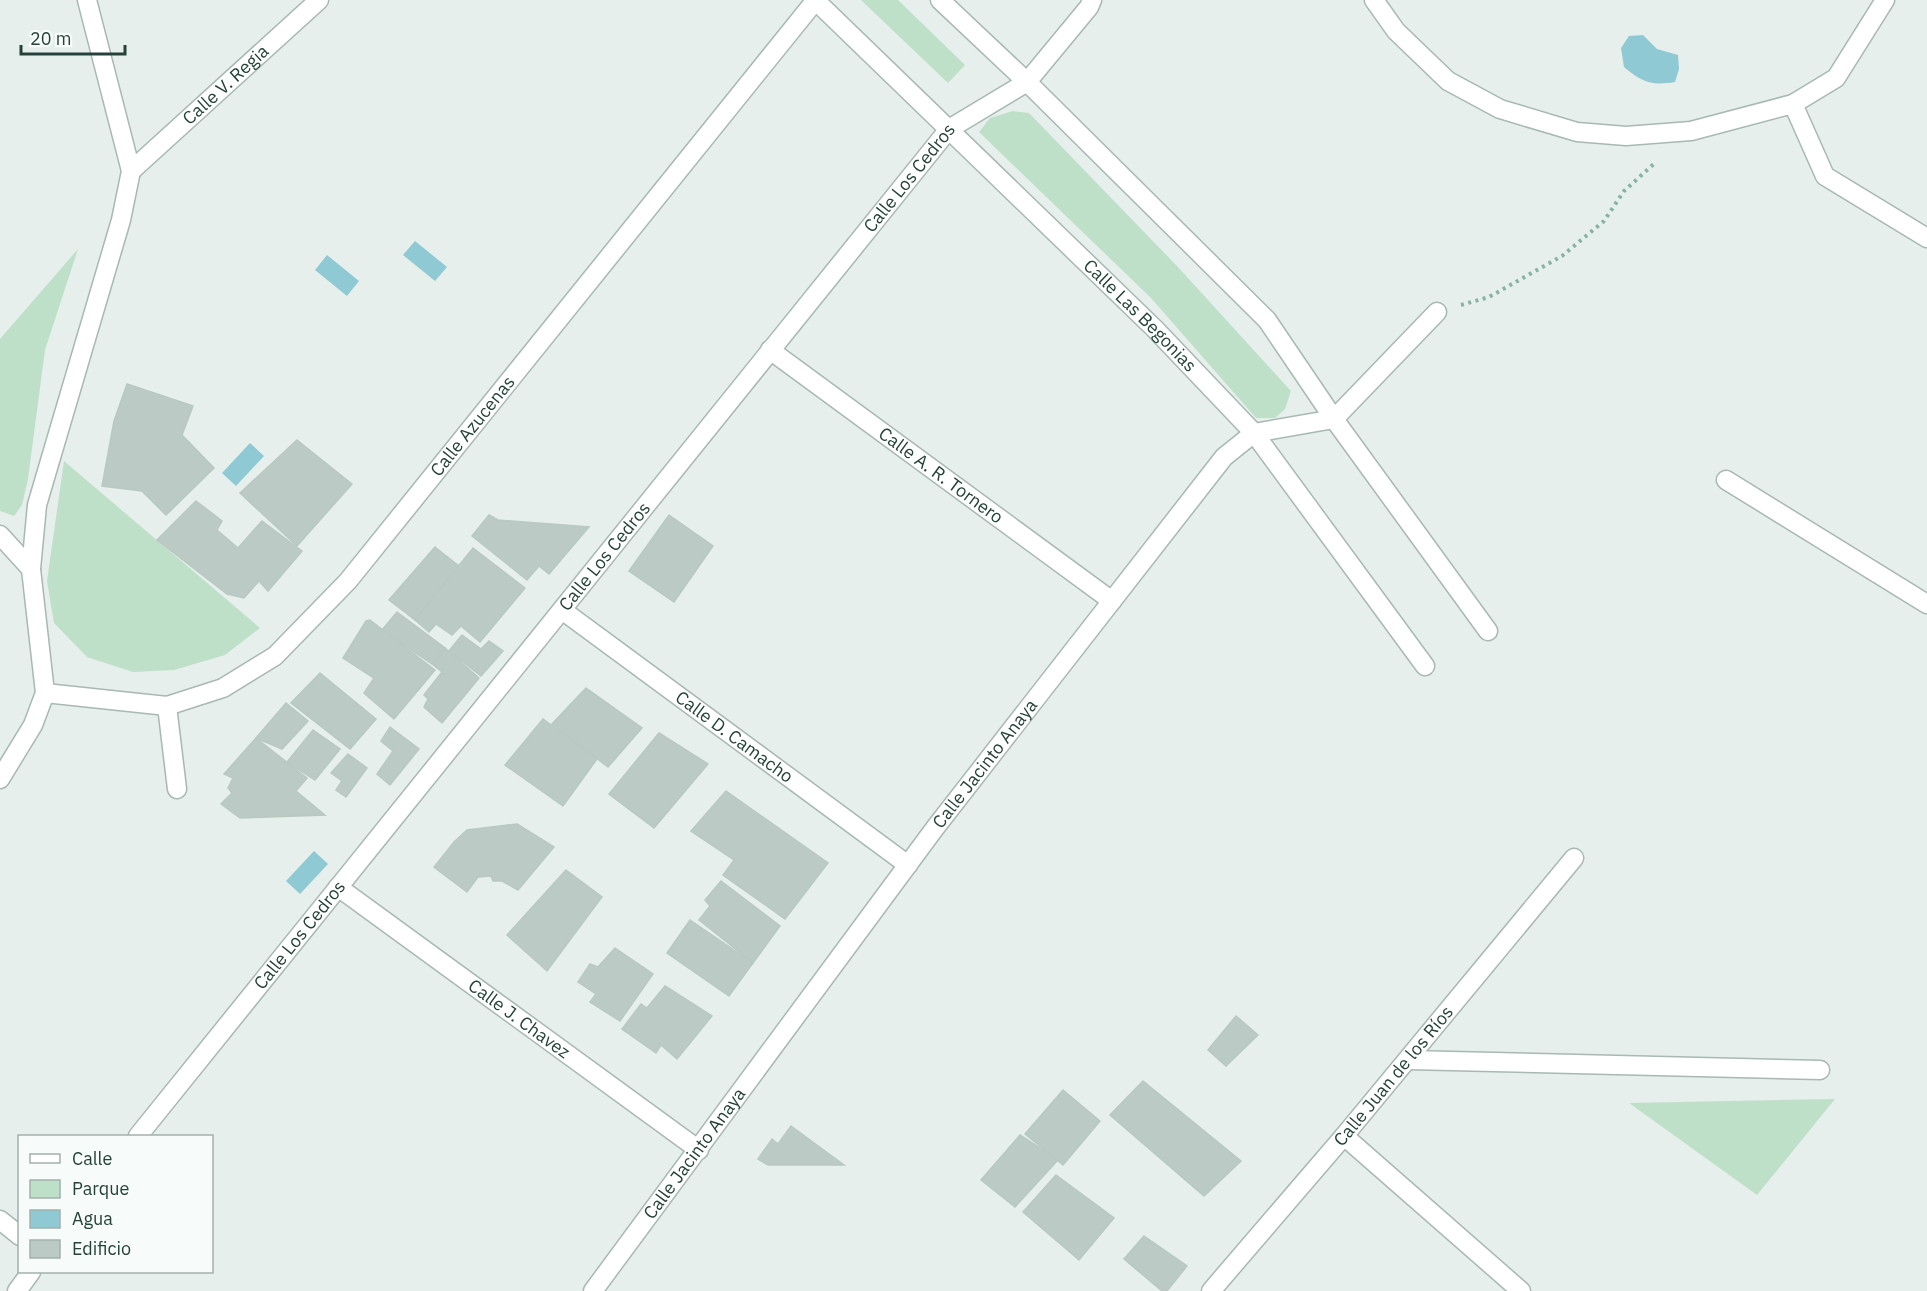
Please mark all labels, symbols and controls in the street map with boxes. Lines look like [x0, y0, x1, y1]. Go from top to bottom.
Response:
scale bar [21, 18, 124, 56]
text: 20 m [30, 27, 72, 50]
street label: Calle V. Regia [177, 39, 274, 130]
street label: Calle Los Cedros [858, 118, 960, 237]
street label: Calle Las Begonias [1079, 254, 1202, 377]
street label: Calle Azucenas [425, 371, 520, 481]
street label: Calle A. R. Tornero [874, 422, 1008, 528]
street label: Calle Los Cedros [553, 497, 655, 615]
street label: Calle D. Camacho [671, 685, 798, 788]
street label: Calle Jacinto Anaya [927, 694, 1042, 833]
street label: Calle Los Cedros [249, 876, 350, 994]
street label: Calle J. Chavez [464, 974, 575, 1063]
street label: Calle Juan de los Ríos [1328, 1001, 1458, 1151]
street label: Calle Jacinto Anaya [638, 1083, 750, 1223]
legend [18, 1135, 213, 1273]
text: Calle [72, 1147, 112, 1170]
text: Parque [72, 1177, 130, 1200]
text: Agua [72, 1207, 113, 1230]
text: Edificio [72, 1237, 131, 1260]

